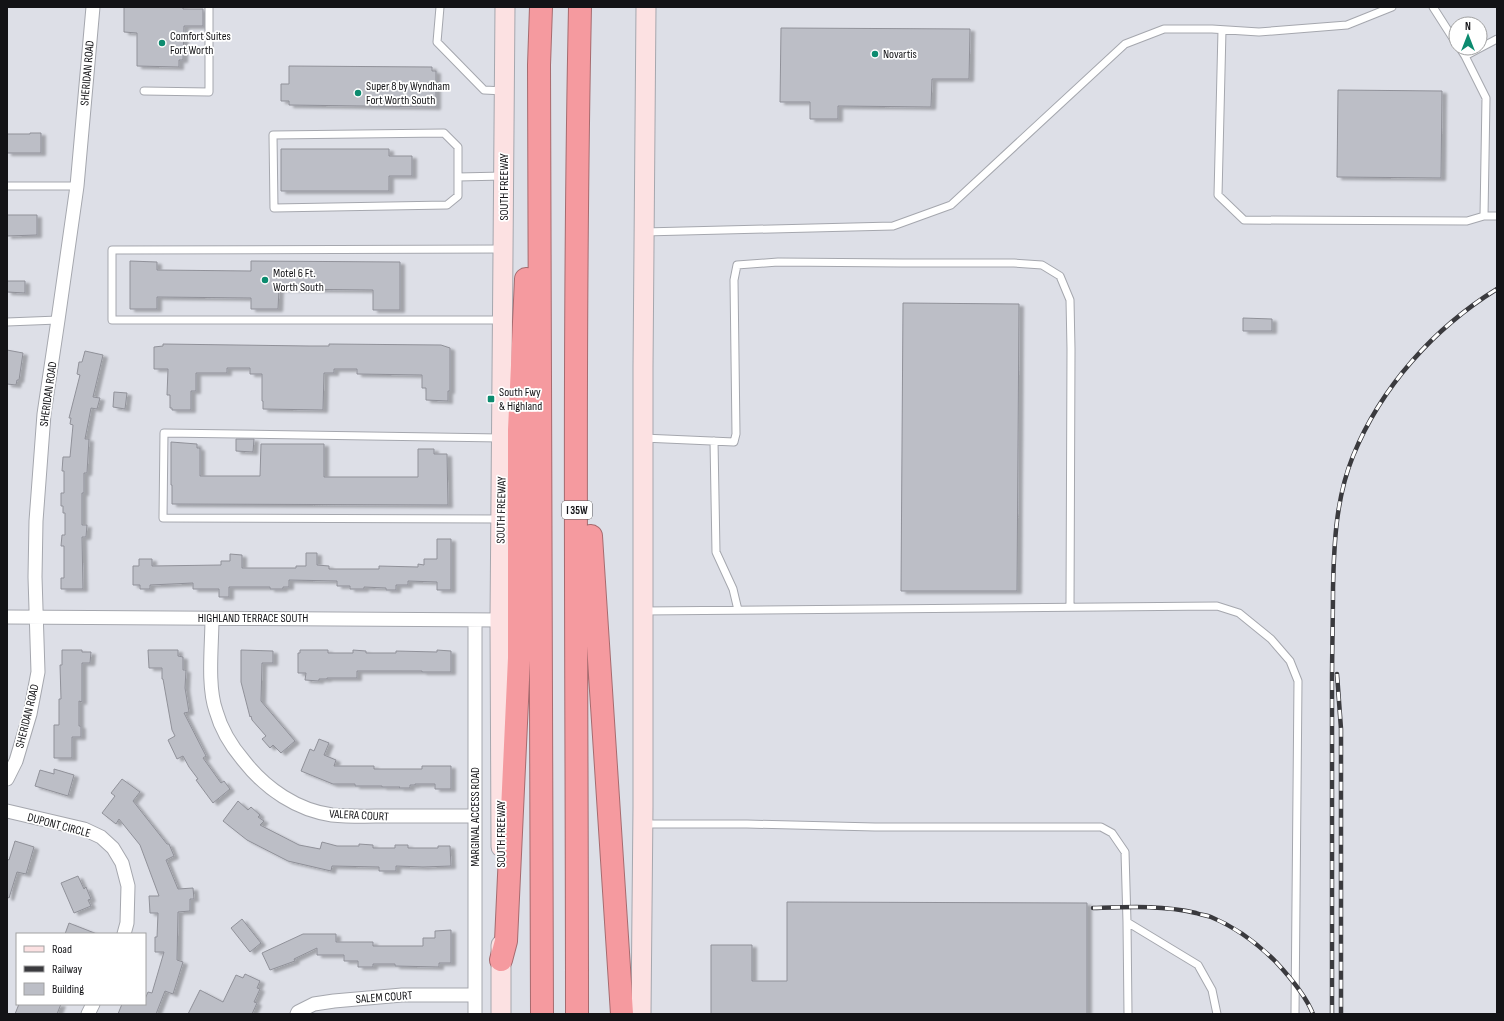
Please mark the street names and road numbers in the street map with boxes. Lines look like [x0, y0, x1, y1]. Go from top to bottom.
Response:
street label: SHERIDAN ROAD [77, 40, 98, 106]
street label: SOUTH FREEWAY [497, 153, 512, 221]
street label: SHERIDAN ROAD [37, 361, 60, 428]
street label: SOUTH FREEWAY [493, 476, 510, 544]
road number: I 35W [562, 501, 592, 519]
street label: HIGHLAND TERRACE SOUTH [198, 611, 308, 626]
street label: SHERIDAN ROAD [12, 682, 43, 750]
street label: MARGINAL ACCESS ROAD [468, 767, 483, 867]
street label: SOUTH FREEWAY [494, 800, 509, 868]
street label: VALERA COURT [329, 806, 389, 825]
street label: DUPONT CIRCLE [26, 810, 92, 841]
street label: SALEM COURT [355, 988, 413, 1007]

